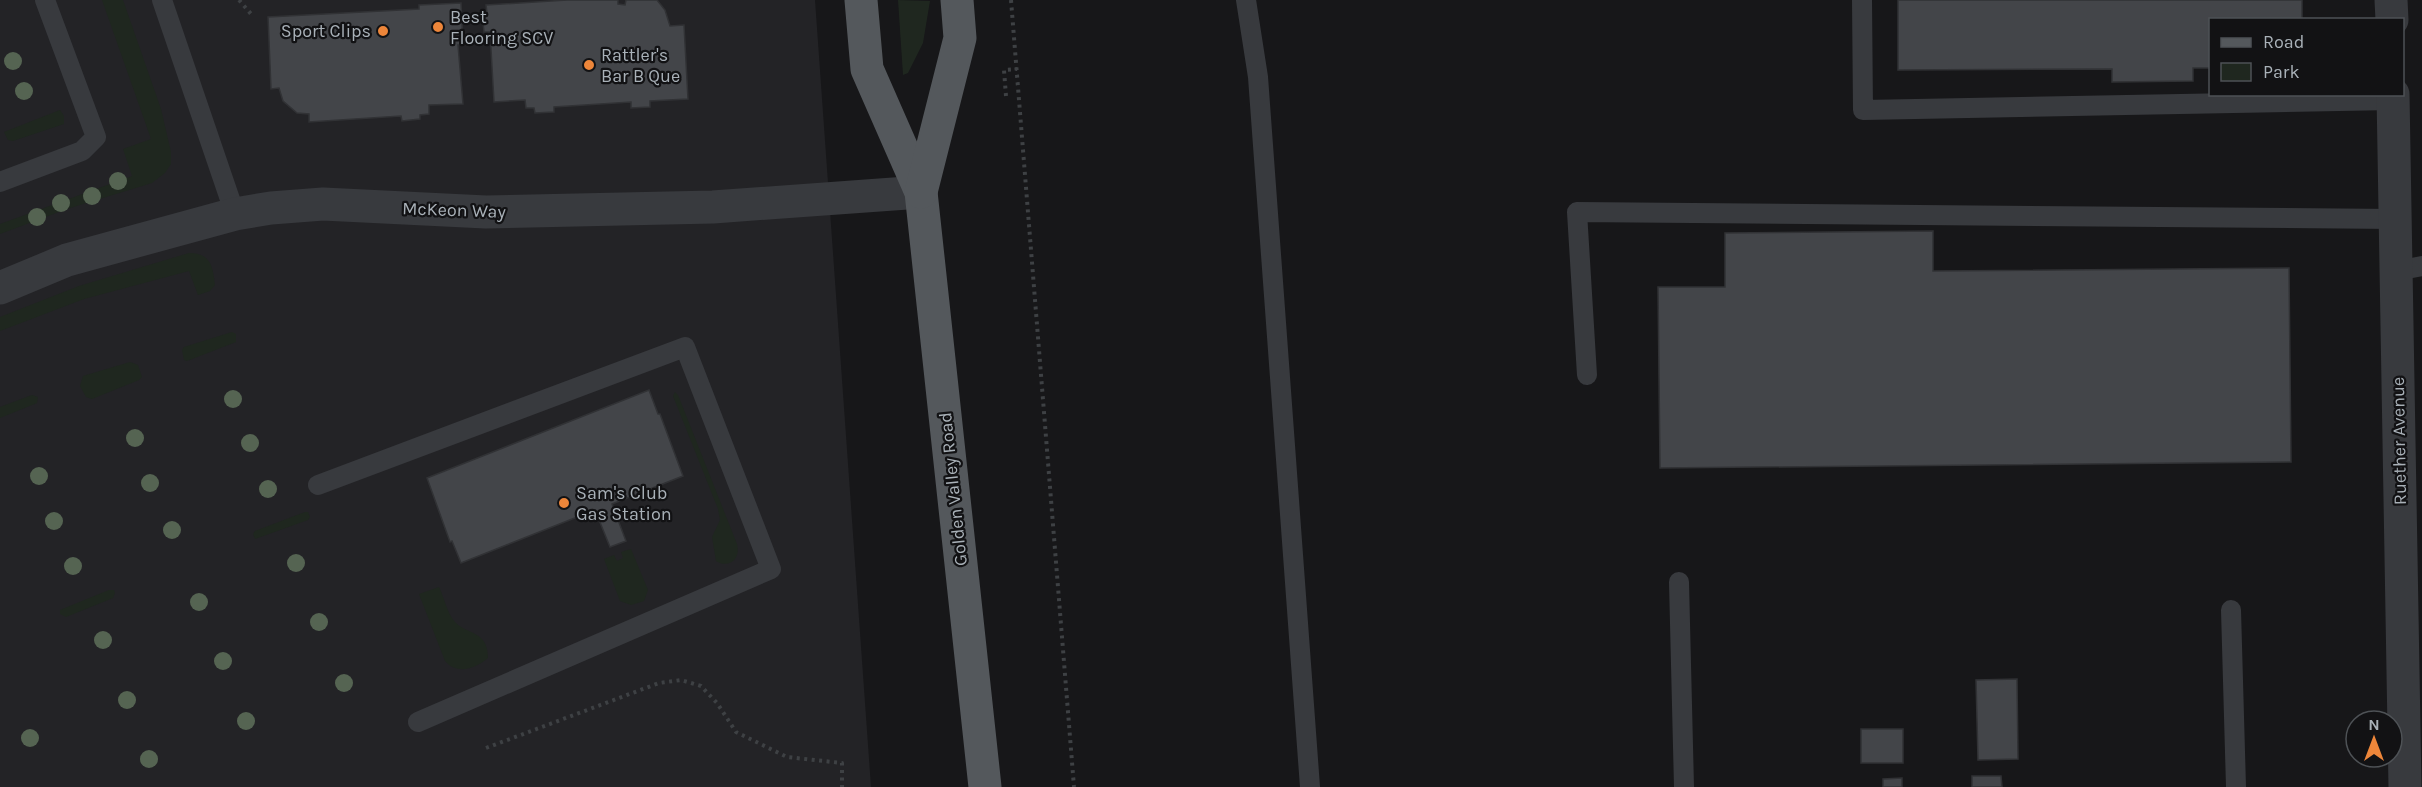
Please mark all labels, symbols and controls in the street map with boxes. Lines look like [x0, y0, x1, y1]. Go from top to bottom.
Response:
place label: Best Flooring SCV [450, 6, 553, 49]
legend [2209, 18, 2404, 96]
place label: Sport Clips [281, 20, 371, 42]
marker: Best Flooring SCV [431, 20, 445, 34]
marker: Sport Clips [376, 24, 390, 38]
text: Road [2263, 31, 2304, 53]
place label: Rattler's Bar B Que [601, 44, 680, 87]
marker: Rattler's Bar B Que [582, 58, 596, 72]
text: Park [2263, 61, 2300, 83]
street label: McKeon Way [402, 197, 507, 223]
street label: Ruether Avenue [2387, 377, 2411, 505]
street label: Golden Valley Road [934, 411, 972, 567]
place label: Sam's Club Gas Station [576, 482, 672, 525]
marker: Sam's Club Gas Station [557, 496, 571, 510]
north arrow [2344, 709, 2404, 769]
text: N [2368, 715, 2380, 734]

